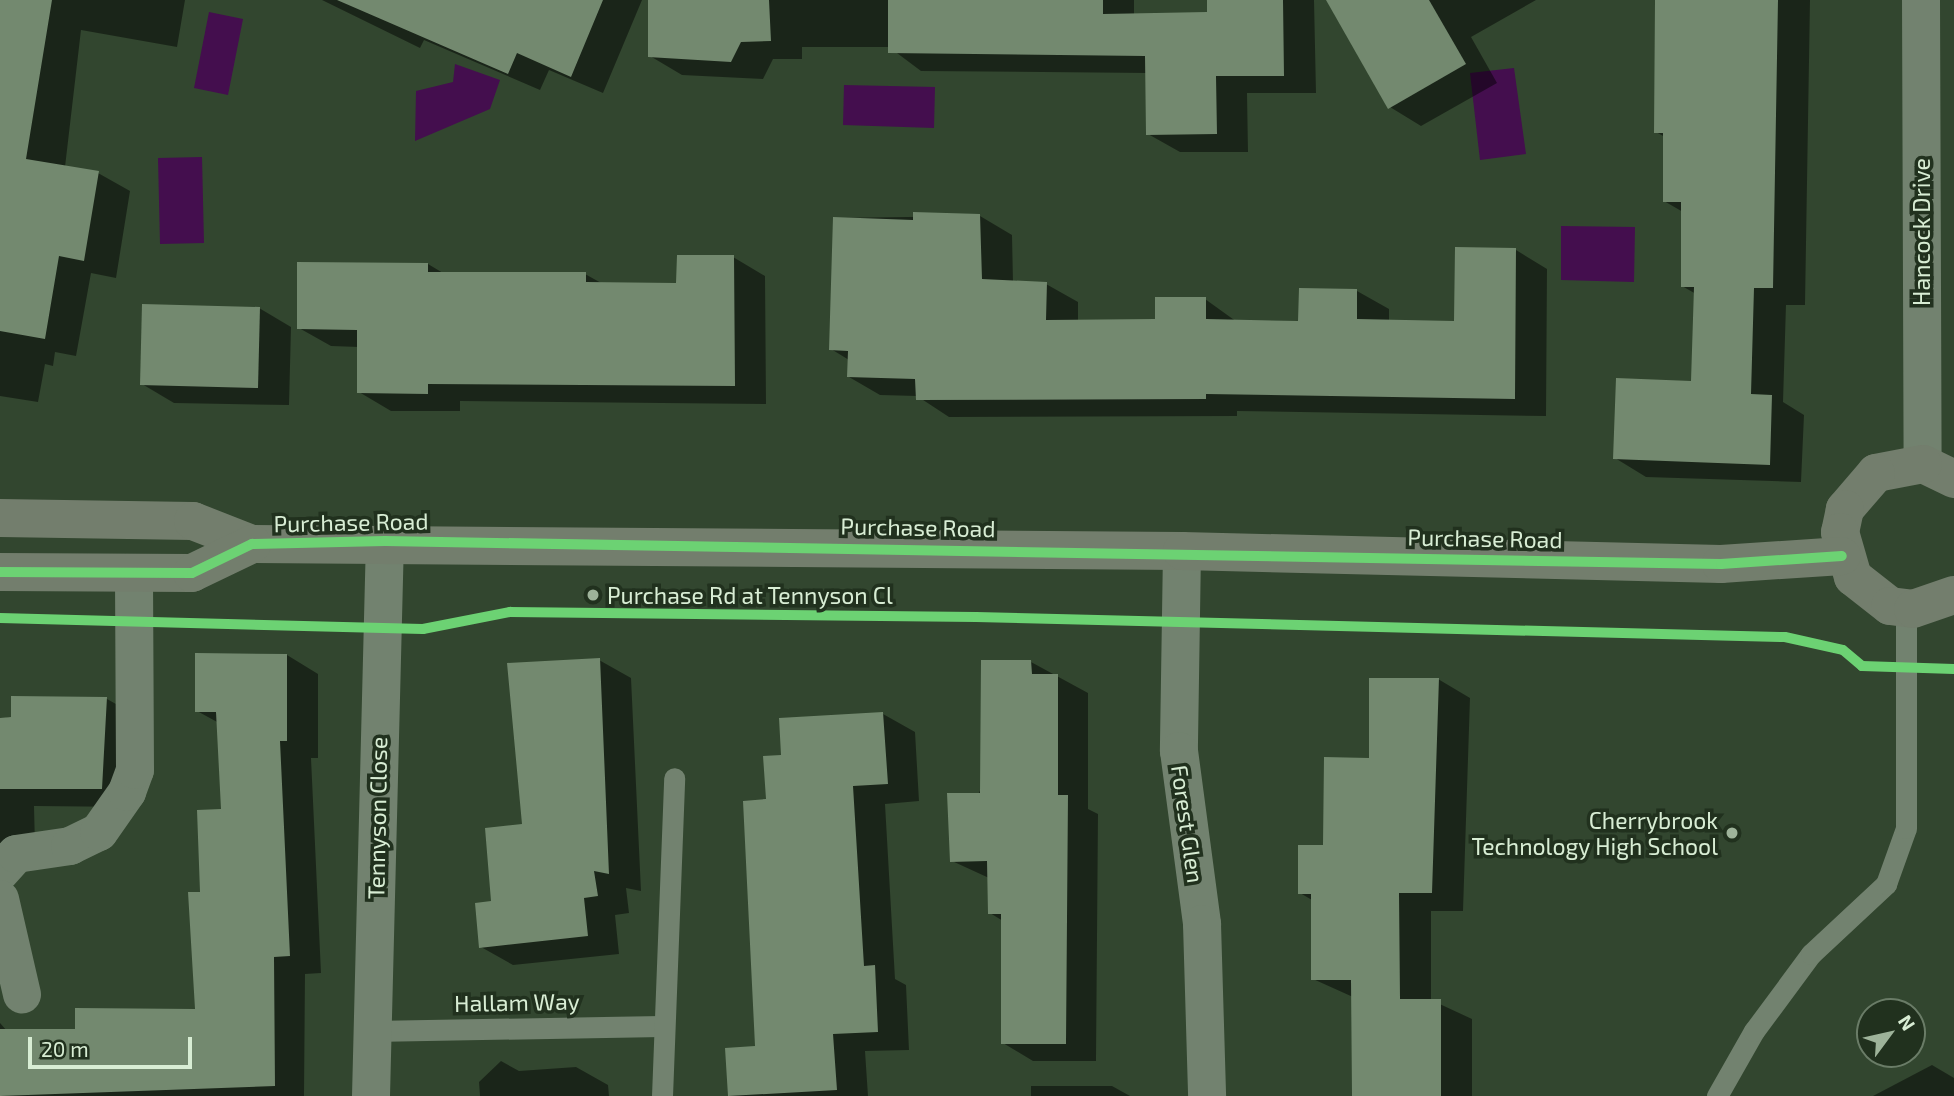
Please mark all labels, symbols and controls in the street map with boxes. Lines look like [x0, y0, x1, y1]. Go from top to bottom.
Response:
street label: Hancock Drive [1907, 158, 1935, 306]
street label: Purchase Road [273, 507, 429, 537]
street label: Purchase Road [840, 512, 996, 542]
street label: Purchase Road [1407, 523, 1563, 553]
place label: Purchase Rd at Tennyson Cl [607, 581, 893, 609]
marker: Purchase Rd at Tennyson Cl [585, 587, 601, 603]
street label: Tennyson Close [362, 737, 392, 899]
street label: Forest Glen [1166, 763, 1210, 885]
place label: Cherrybrook Technology High School [1471, 806, 1718, 860]
marker: Cherrybrook Technology High School [1724, 825, 1740, 841]
street label: Hallam Way [454, 987, 580, 1017]
north arrow [1856, 998, 1926, 1068]
text: N [1894, 1010, 1921, 1034]
scale bar [32, 1023, 196, 1066]
text: 20 m [41, 1036, 89, 1061]

